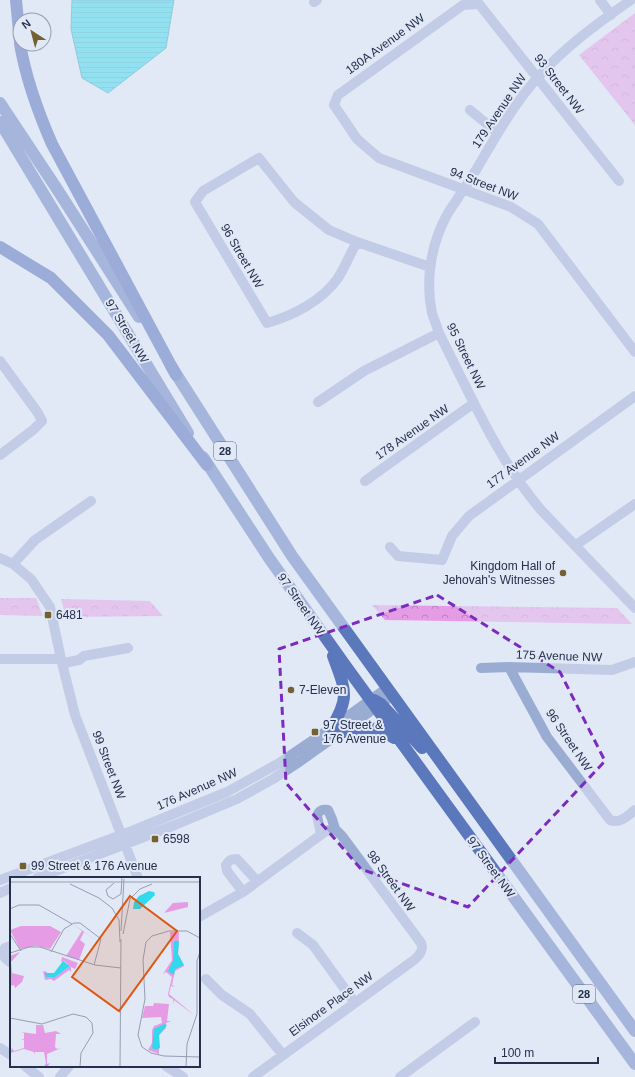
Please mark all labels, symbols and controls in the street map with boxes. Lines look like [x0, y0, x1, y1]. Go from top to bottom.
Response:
street label: 180A Avenue NW [343, 10, 428, 77]
north arrow [12, 12, 52, 52]
text: N [19, 17, 33, 31]
street label: 93 Street NW [531, 51, 587, 117]
street label: 179 Avenue NW [469, 71, 529, 151]
street label: 94 Street NW [448, 165, 521, 204]
street label: 96 Street NW [218, 221, 266, 291]
street label: 97 Street NW [102, 297, 152, 366]
street label: 95 Street NW [444, 321, 488, 392]
street label: 178 Avenue NW [373, 401, 452, 463]
street label: 177 Avenue NW [484, 429, 563, 491]
road number: 28 [214, 442, 236, 460]
place label: Kingdom Hall of Jehovah's Witnesses [443, 559, 556, 587]
marker: Kingdom Hall of Jehovah's Witnesses [558, 568, 568, 578]
street label: 97 Street NW [275, 570, 328, 638]
place label: 6481 [56, 608, 83, 622]
marker: 6481 [43, 610, 53, 620]
street label: 175 Avenue NW [516, 647, 603, 665]
place label: 7-Eleven [299, 683, 346, 697]
marker: 7-Eleven [286, 685, 296, 695]
street label: 96 Street NW [543, 706, 595, 774]
place label: 97 Street & 176 Avenue [323, 718, 387, 746]
marker: 97 Street & 176 Avenue [310, 727, 320, 737]
street label: 99 Street NW [90, 729, 129, 802]
street label: 176 Avenue NW [155, 765, 240, 813]
place label: 6598 [163, 832, 190, 846]
marker: 6598 [150, 834, 160, 844]
street label: 97 Street NW [464, 834, 518, 901]
street label: 98 Street NW [364, 848, 418, 915]
place label: 99 Street & 176 Avenue [31, 859, 158, 873]
marker: 99 Street & 176 Avenue [18, 861, 28, 871]
inset map [10, 877, 200, 1067]
street label: Elsinore Place NW [286, 969, 376, 1039]
road number: 28 [573, 985, 595, 1003]
scale bar [495, 1039, 598, 1065]
text: 100 m [501, 1046, 534, 1060]

